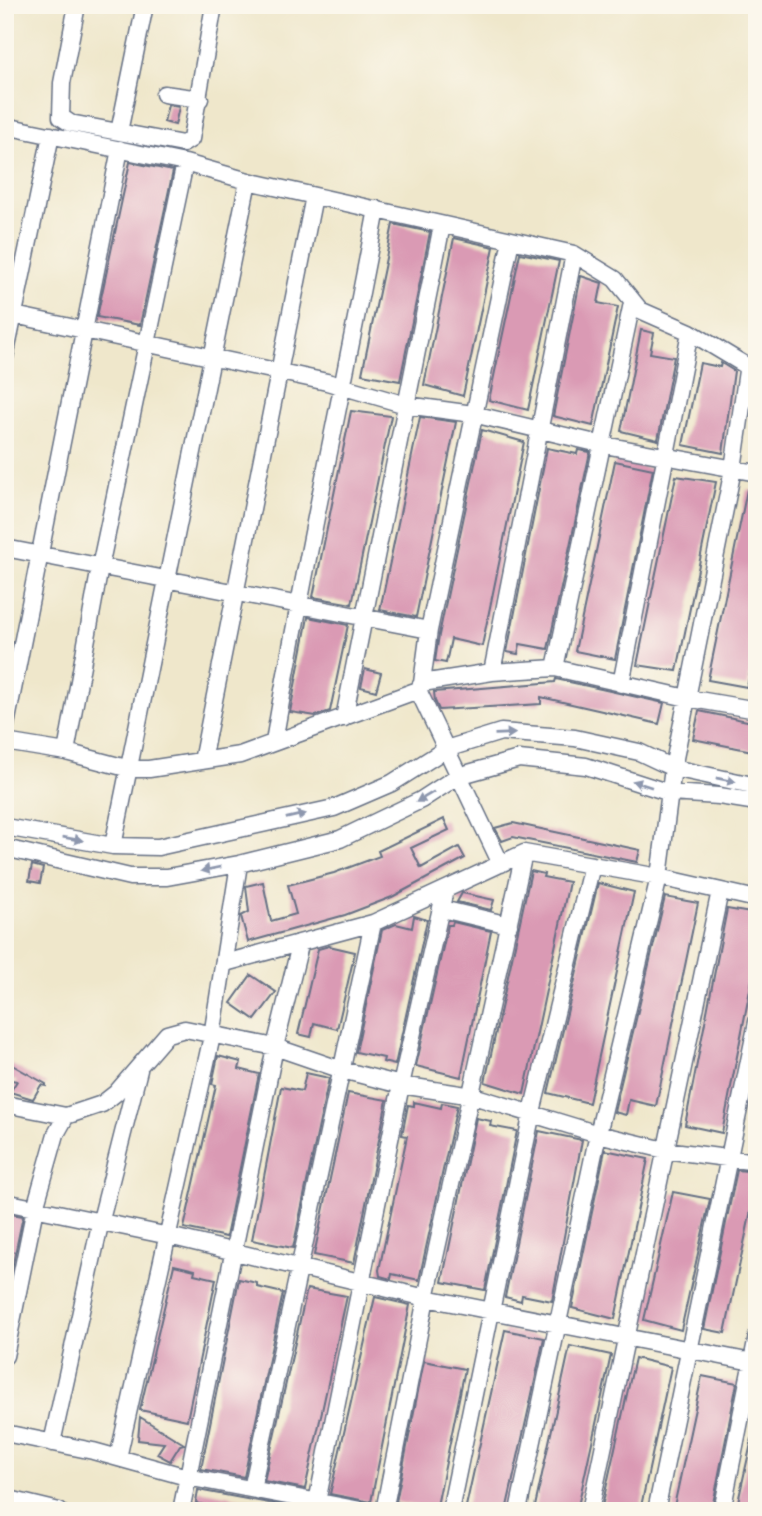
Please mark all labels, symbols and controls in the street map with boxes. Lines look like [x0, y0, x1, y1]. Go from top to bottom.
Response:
one-way arrow [494, 728, 516, 739]
one-way arrow [715, 774, 737, 785]
one-way arrow [631, 778, 652, 788]
one-way arrow [416, 790, 435, 803]
one-way arrow [285, 811, 307, 822]
one-way arrow [62, 834, 84, 845]
one-way arrow [200, 864, 222, 875]

